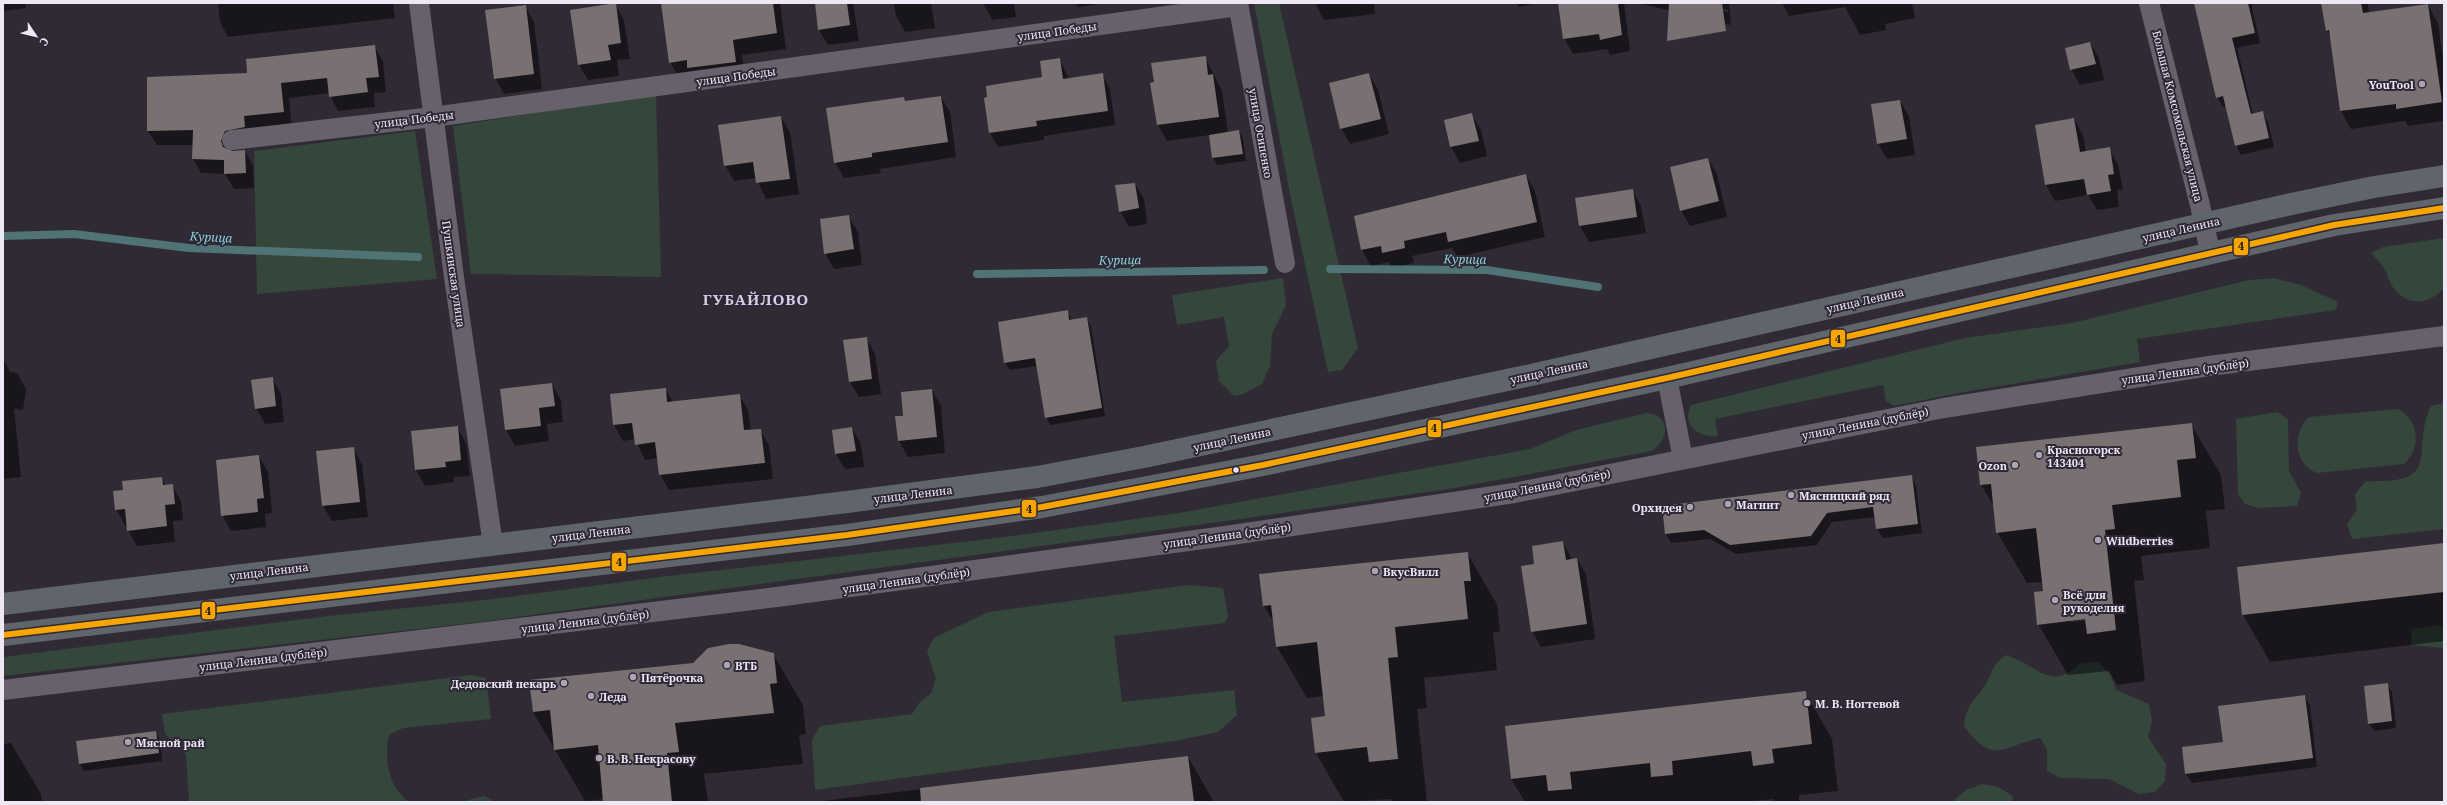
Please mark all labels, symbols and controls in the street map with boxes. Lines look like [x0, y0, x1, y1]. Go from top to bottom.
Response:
north arrow [16, 16, 56, 56]
street label: улица Победы [1016, 18, 1098, 44]
street label: Большая Комсомольская улица [2149, 29, 2207, 203]
text: С [36, 35, 53, 49]
street label: улица Победы [695, 63, 777, 89]
place label: YouTool [2369, 77, 2414, 92]
marker: YouTool [2417, 79, 2427, 89]
street label: улица Осипенко [1246, 87, 1276, 179]
street label: улица Победы [373, 107, 455, 131]
street label: улица Ленина [2141, 213, 2221, 245]
street label: Пушкинская улица [439, 220, 469, 328]
water label: Курица [188, 227, 233, 247]
line badge: 4 [2233, 237, 2249, 256]
text: 4 [2238, 238, 2244, 253]
water label: Курица [1442, 250, 1487, 268]
water label: Курица [1097, 251, 1142, 269]
street label: улица Ленина [1825, 284, 1905, 316]
district label: ГУБАЙЛОВО [703, 289, 809, 309]
line badge: 4 [1830, 329, 1846, 348]
text: 4 [1835, 331, 1841, 346]
street label: улица Ленина [1509, 355, 1589, 387]
street label: улица Ленина (дублёр) [2120, 355, 2250, 387]
street label: улица Ленина (дублёр) [1800, 403, 1930, 443]
line badge: 4 [1427, 419, 1442, 438]
text: 4 [1431, 420, 1437, 435]
street label: улица Ленина [1192, 423, 1272, 455]
place label: Красногорск 143404 [2047, 442, 2121, 470]
marker: Красногорск 143404 [2034, 450, 2044, 460]
place label: Ozon [1978, 458, 2008, 473]
marker: Ozon [2010, 460, 2020, 470]
unlabelled marker [1231, 465, 1241, 475]
street label: улица Ленина (дублёр) [1482, 465, 1612, 505]
street label: улица Ленина [873, 482, 953, 506]
place label: Мясницкий ряд [1799, 488, 1890, 503]
marker: Мясницкий ряд [1786, 490, 1796, 500]
place label: Магнит [1736, 497, 1780, 512]
line badge: 4 [1021, 499, 1037, 518]
marker: Магнит [1723, 499, 1733, 509]
place label: Орхидея [1632, 500, 1682, 515]
text: 4 [1026, 501, 1032, 516]
marker: Орхидея [1685, 502, 1695, 512]
street label: улица Ленина (дублёр) [1162, 519, 1292, 551]
street label: улица Ленина [551, 521, 631, 545]
place label: Wildberries [2106, 533, 2173, 548]
marker: Wildberries [2093, 535, 2103, 545]
line badge: 4 [611, 552, 627, 572]
text: 4 [616, 554, 622, 569]
street label: улица Ленина [229, 559, 309, 583]
street label: улица Ленина (дублёр) [841, 564, 971, 596]
place label: ВкусВилл [1383, 564, 1439, 579]
marker: ВкусВилл [1370, 566, 1380, 576]
place label: Всё для рукоделия [2063, 587, 2125, 615]
marker: Всё для рукоделия [2050, 595, 2060, 605]
line badge: 4 [201, 601, 216, 620]
text: 4 [205, 603, 211, 618]
street label: улица Ленина (дублёр) [520, 606, 650, 636]
street label: улица Ленина (дублёр) [198, 644, 328, 674]
place label: ВТБ [735, 658, 757, 673]
marker: ВТБ [722, 660, 732, 670]
place label: Пятёрочка [641, 670, 704, 685]
marker: Пятёрочка [628, 672, 638, 682]
place label: Дедовский пекарь [451, 676, 557, 691]
marker: Дедовский пекарь [559, 678, 569, 688]
place label: Леда [599, 689, 627, 704]
marker: Леда [586, 691, 596, 701]
place label: М. В. Ногтевой [1815, 696, 1900, 711]
marker: М. В. Ногтевой [1802, 698, 1812, 708]
place label: Мясной рай [136, 735, 205, 750]
marker: Мясной рай [123, 737, 133, 747]
place label: В. В. Некрасову [607, 751, 696, 766]
marker: В. В. Некрасову [594, 753, 604, 763]

